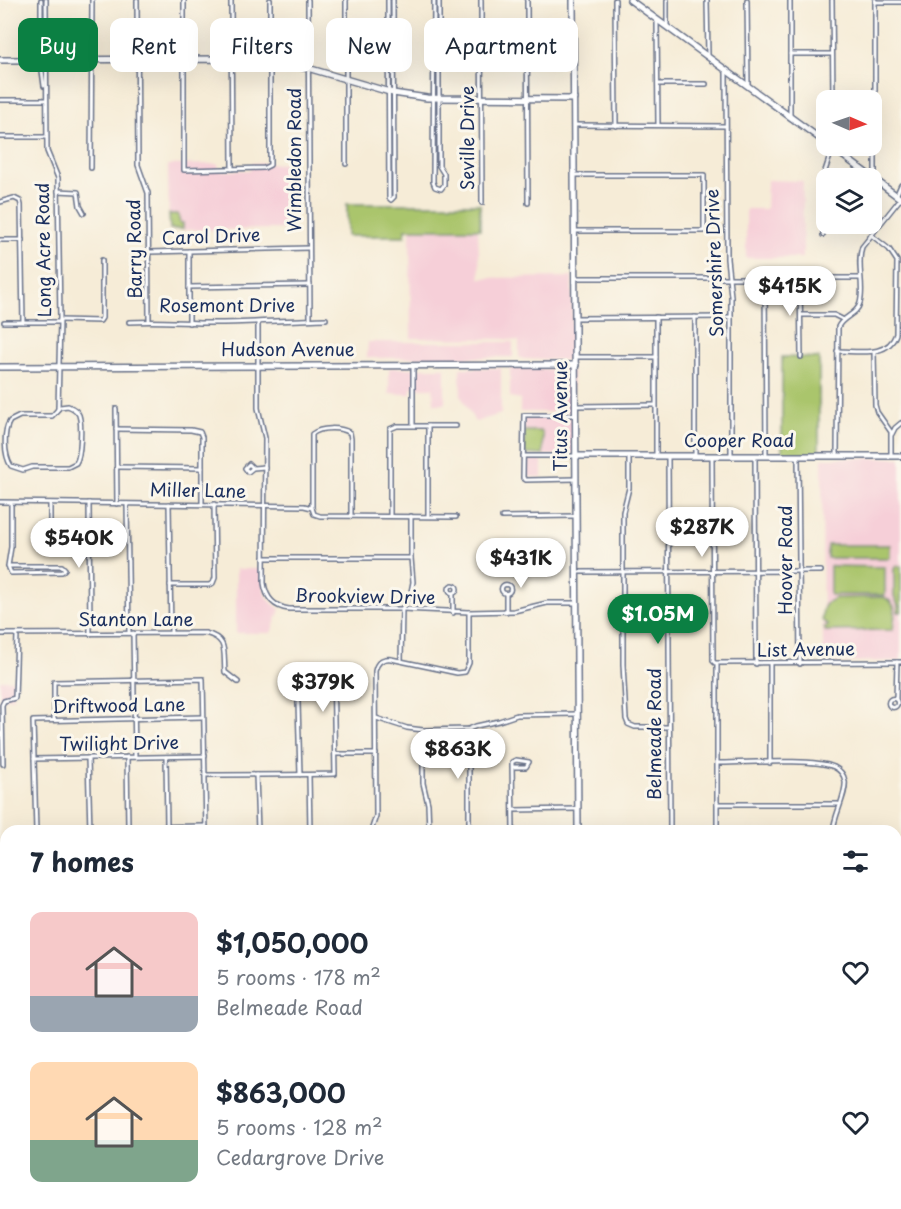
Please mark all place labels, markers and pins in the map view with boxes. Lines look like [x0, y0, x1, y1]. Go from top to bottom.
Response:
pin: $415K [748, 266, 832, 317]
pin: $287K [660, 507, 744, 558]
pin: $540K [37, 518, 121, 569]
pin: $431K [479, 538, 563, 589]
pin: $1.05M [609, 594, 707, 645]
pin: $379K [281, 662, 365, 713]
pin: $863K [416, 729, 500, 780]

